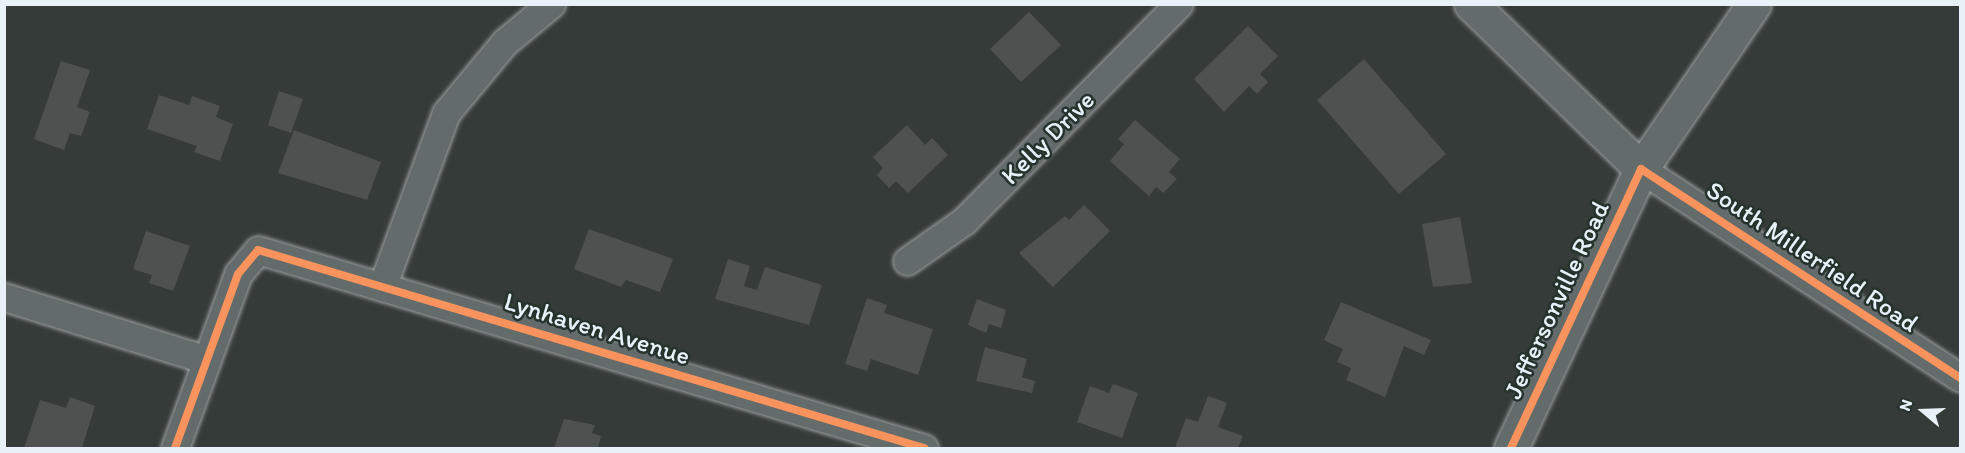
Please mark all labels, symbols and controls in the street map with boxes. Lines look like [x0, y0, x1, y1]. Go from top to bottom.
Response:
street label: Kelly Drive [994, 84, 1102, 192]
street label: South Millerfield Road [1701, 175, 1923, 339]
street label: Jeffersonville Road [1498, 196, 1616, 404]
street label: Lynhaven Avenue [501, 286, 693, 372]
north arrow [1893, 381, 1953, 441]
text: N [1895, 397, 1916, 413]

